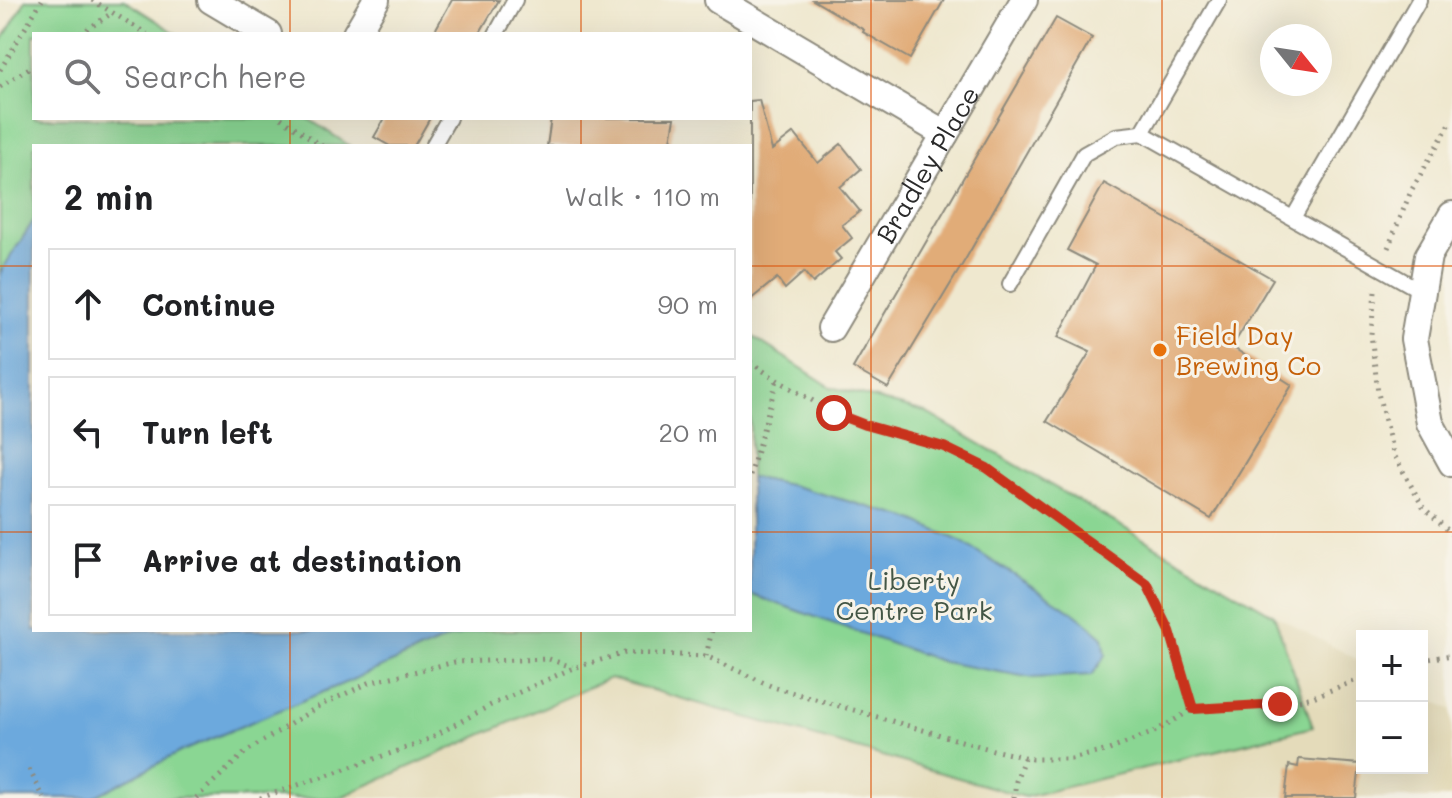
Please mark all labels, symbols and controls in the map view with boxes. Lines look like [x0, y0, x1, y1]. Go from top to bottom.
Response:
north arrow [1260, 24, 1332, 96]
search box [32, 32, 752, 120]
icon: search [60, 54, 104, 98]
text: Search here [124, 56, 307, 96]
street label: Bradley Place [868, 80, 987, 249]
text: 2 min [64, 174, 153, 219]
text: Walk · 110 m [564, 179, 720, 213]
icon: ahead [66, 282, 110, 326]
text: Continue [142, 284, 275, 324]
text: 90 m [658, 287, 718, 321]
place label: Field Day Brewing Co [1176, 318, 1321, 382]
marker: Field Day Brewing Co [1151, 341, 1169, 359]
route start [816, 395, 852, 431]
icon: left [66, 410, 110, 454]
text: Turn left [142, 412, 273, 452]
text: 20 m [658, 415, 718, 449]
icon: arrive [66, 538, 110, 582]
text: Arrive at destination [142, 540, 462, 580]
park label: Liberty Centre Park [836, 563, 992, 627]
map controls [1356, 630, 1428, 774]
button: + [1356, 630, 1428, 702]
route end [1262, 686, 1298, 722]
button: − [1356, 702, 1428, 774]

